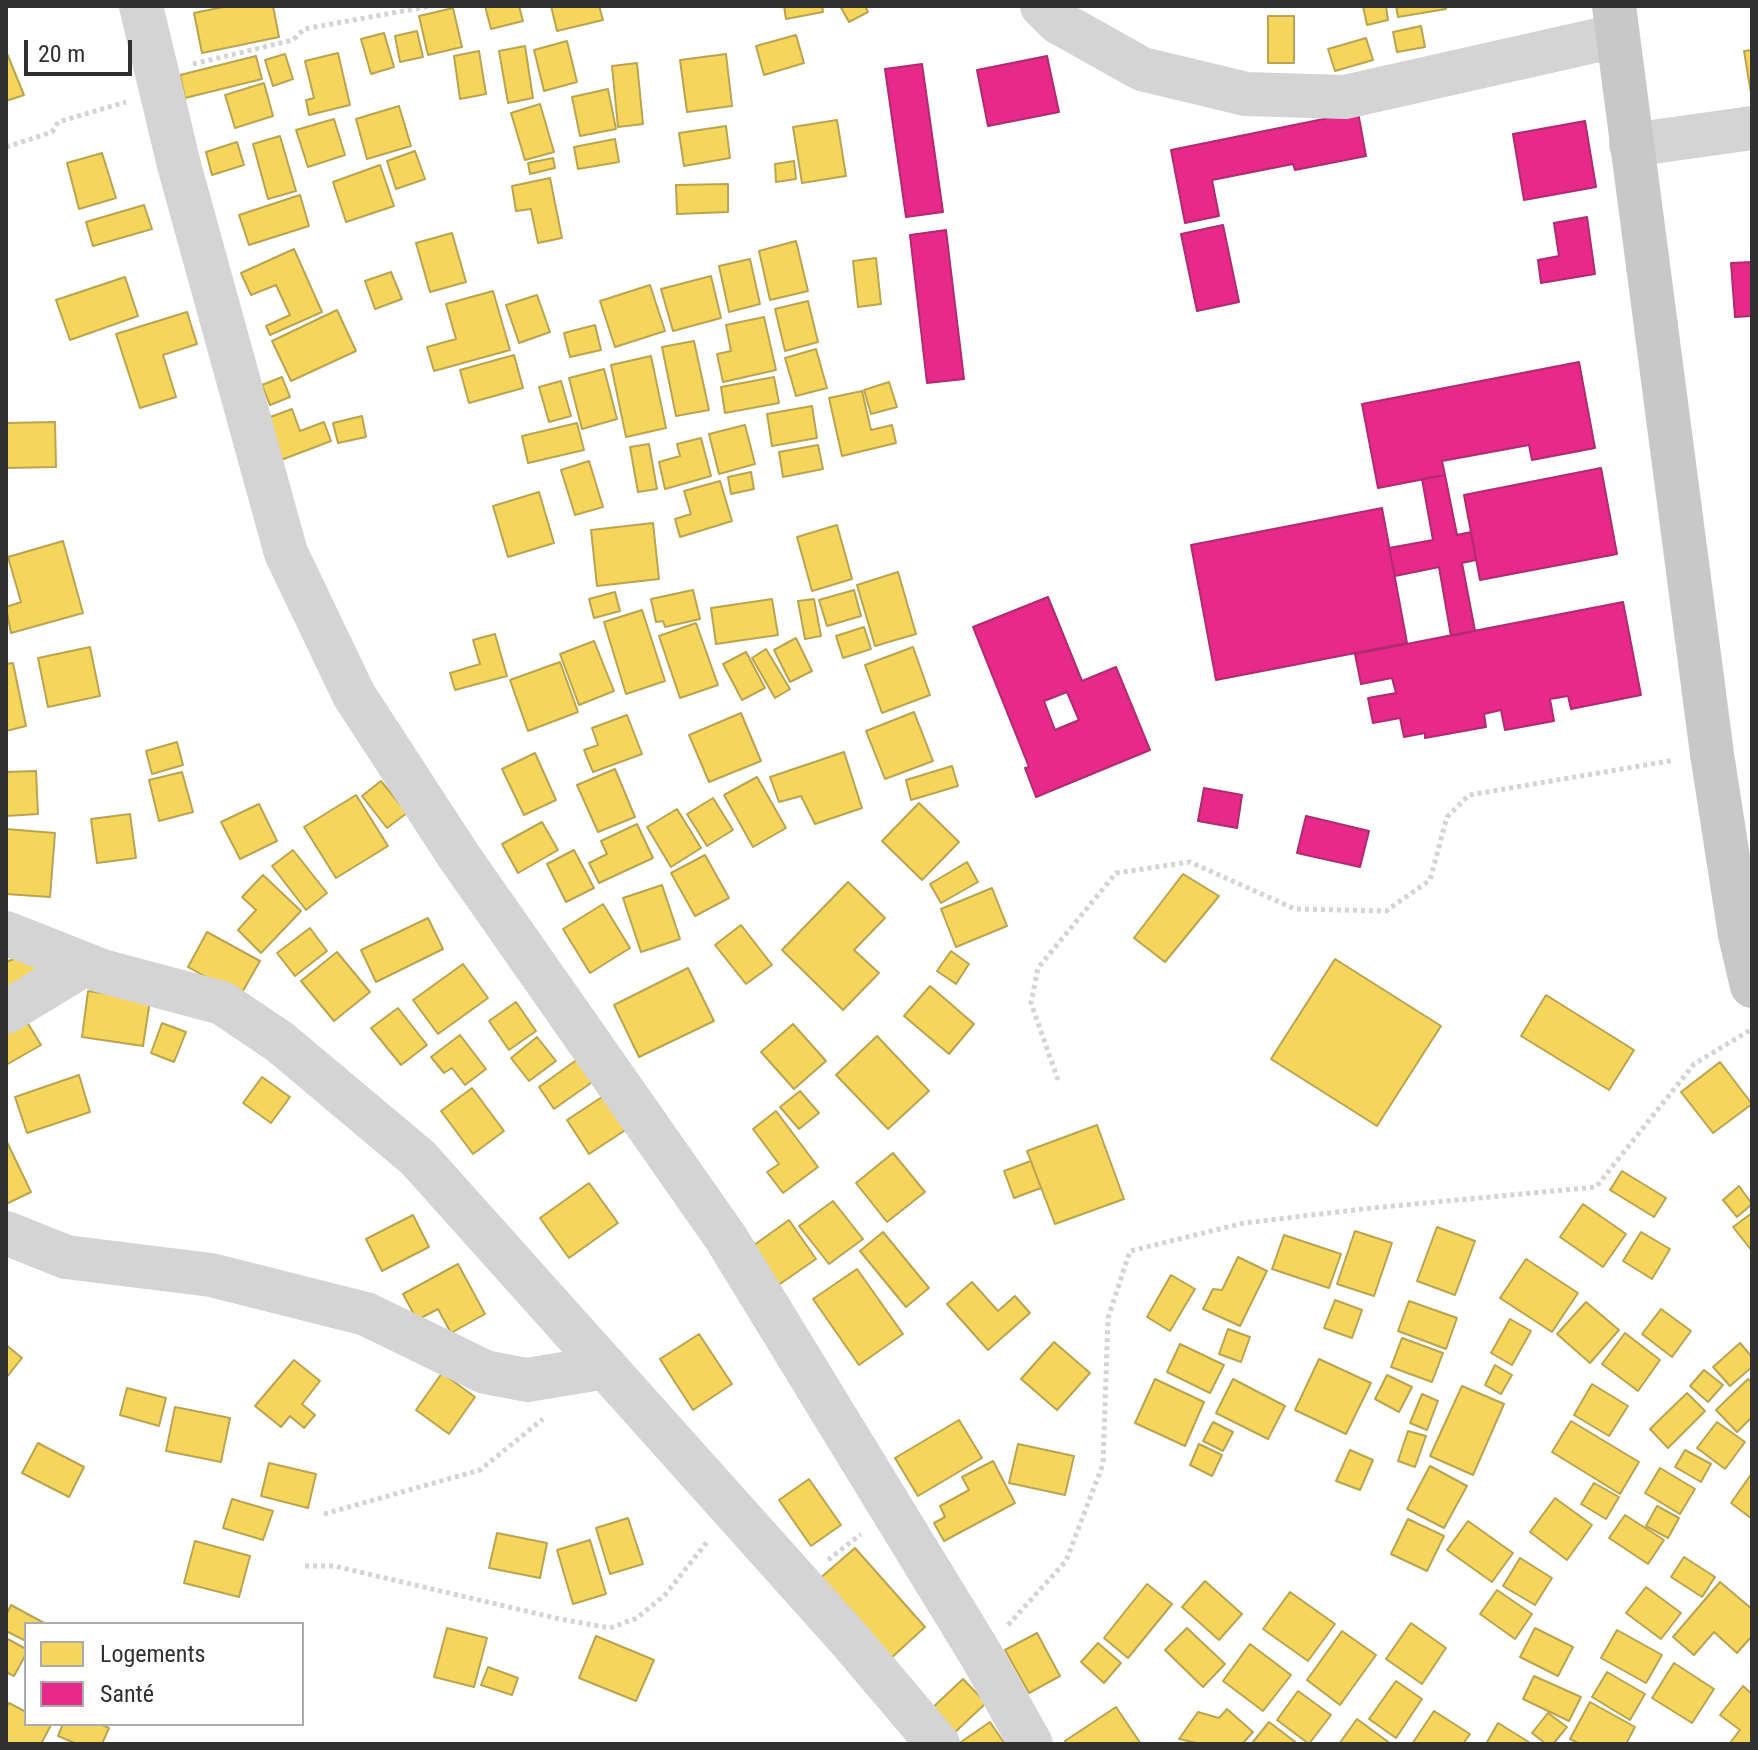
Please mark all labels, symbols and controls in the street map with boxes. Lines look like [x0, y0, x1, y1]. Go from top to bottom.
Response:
scale bar [28, 24, 136, 74]
text: 20 m [38, 40, 85, 68]
legend [24, 1622, 304, 1726]
text: Logements [100, 1640, 206, 1668]
text: Santé [100, 1680, 154, 1708]

